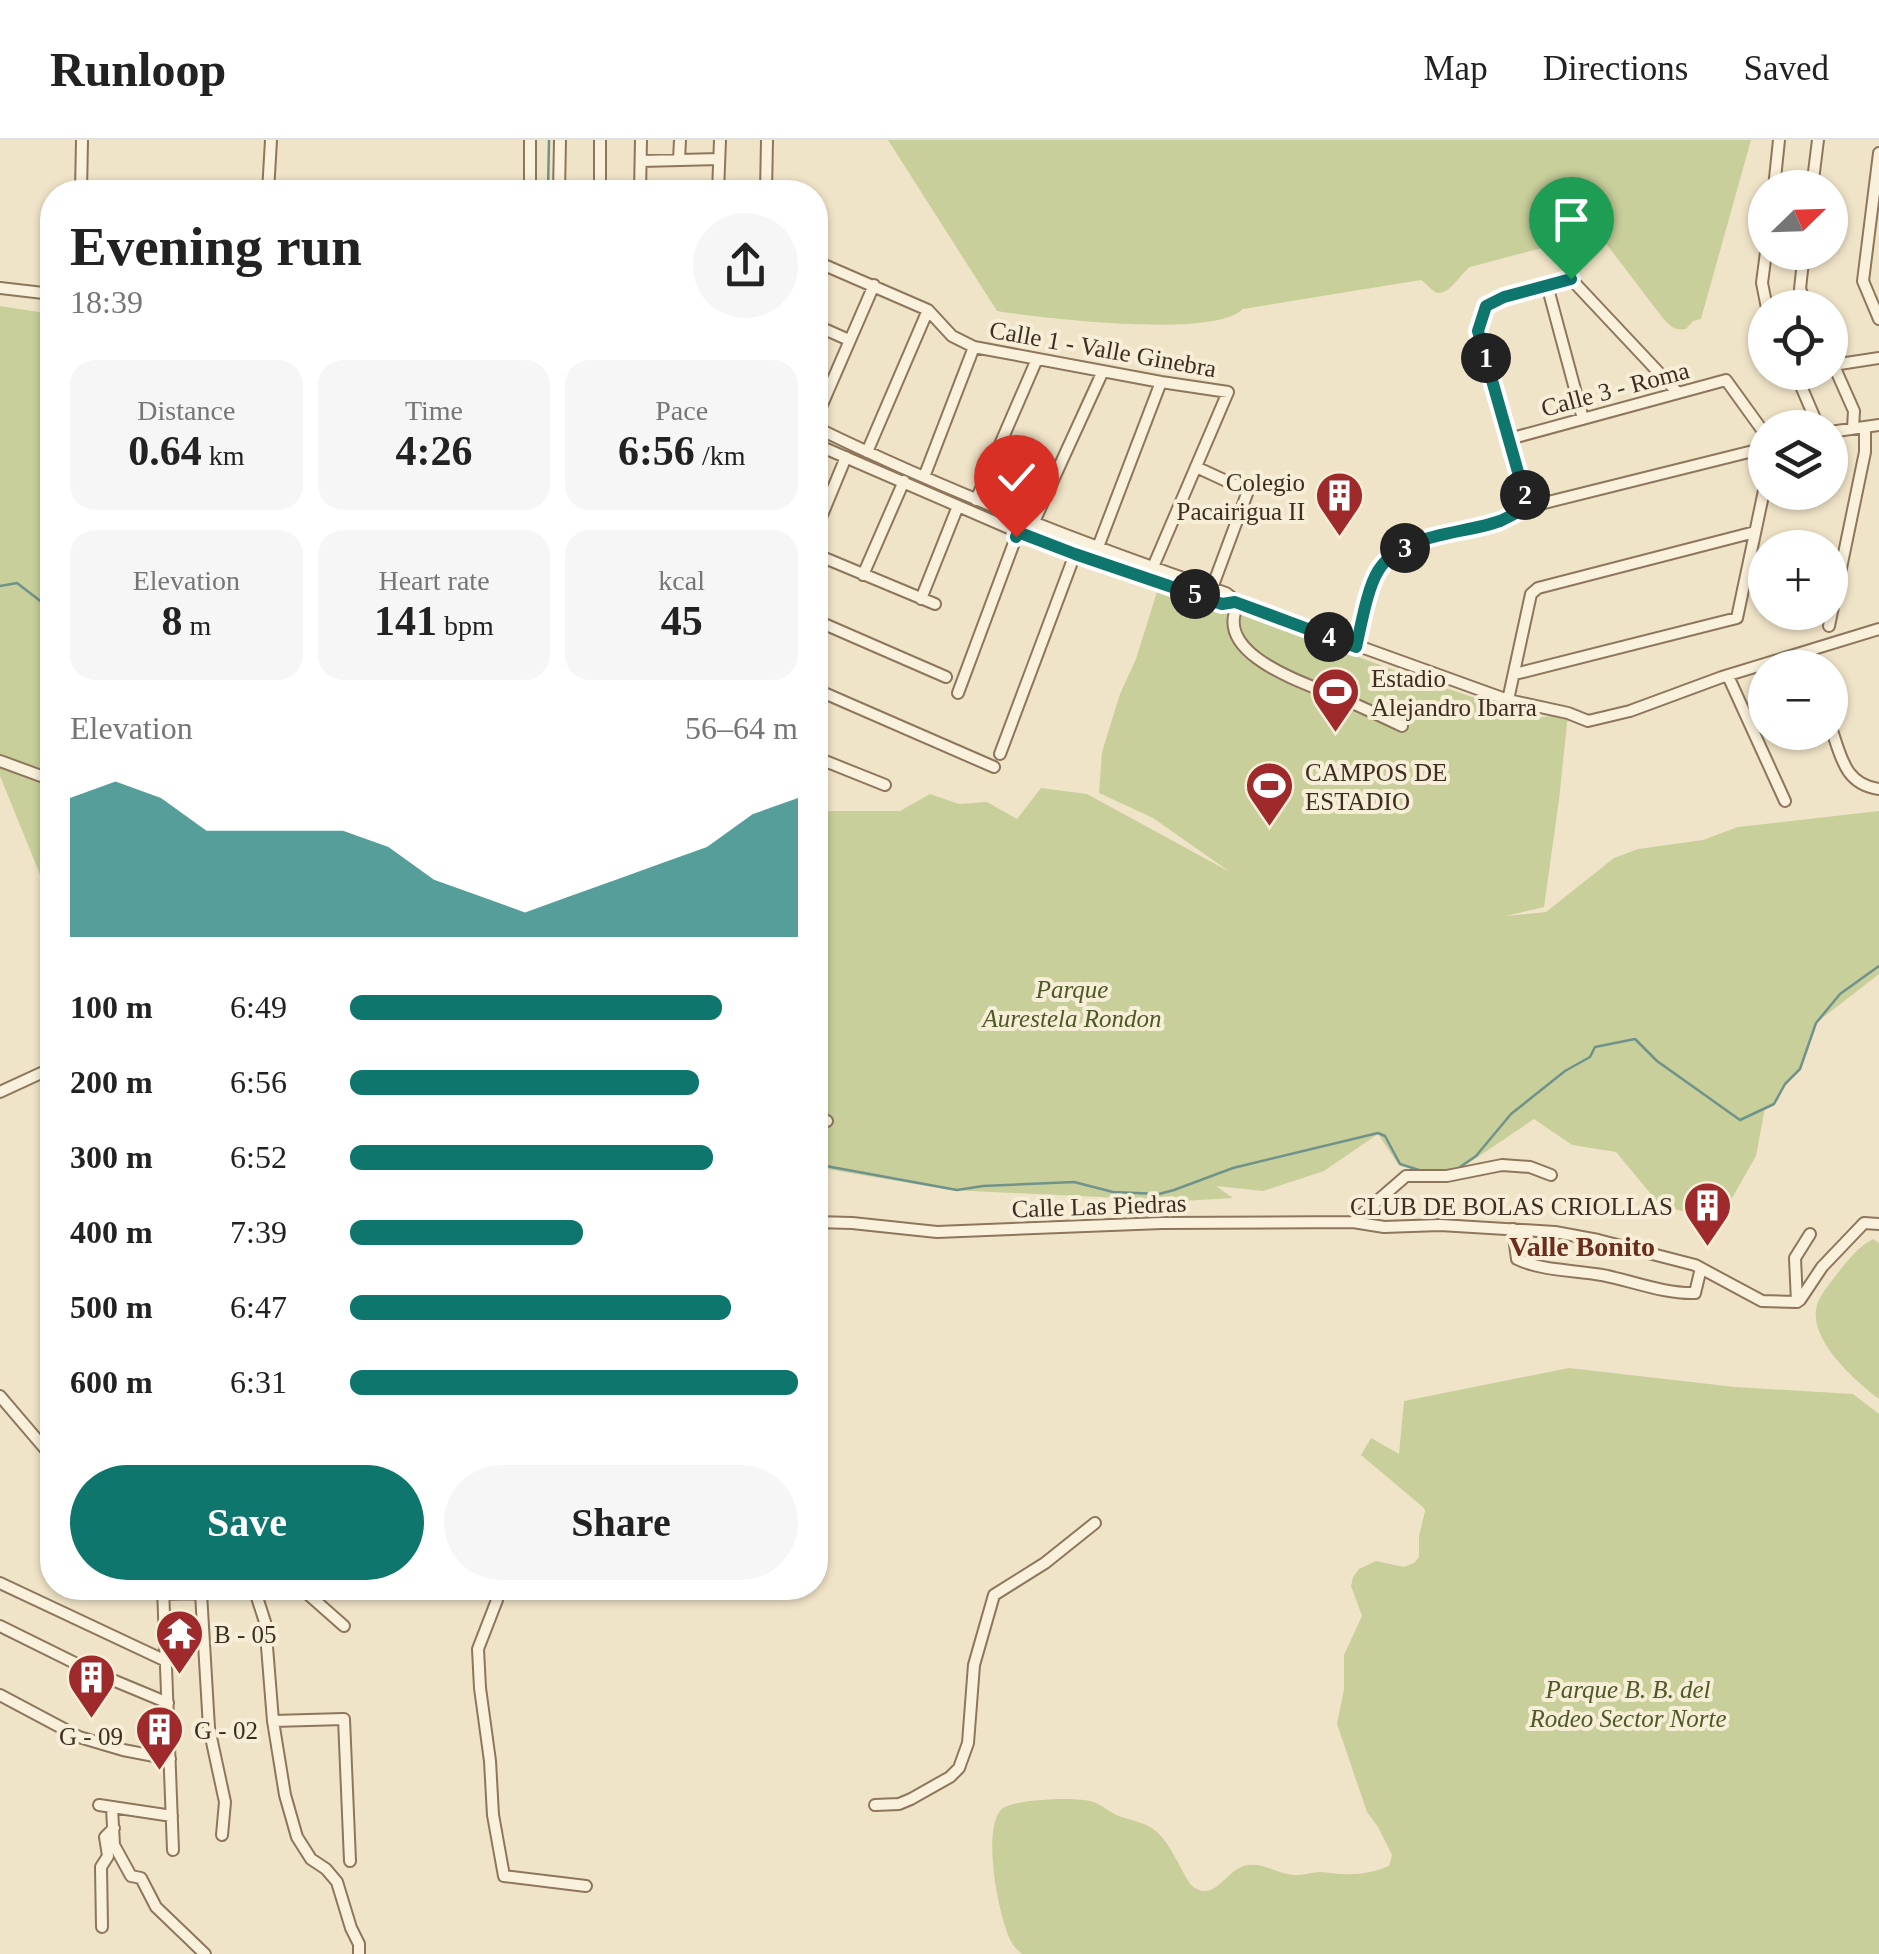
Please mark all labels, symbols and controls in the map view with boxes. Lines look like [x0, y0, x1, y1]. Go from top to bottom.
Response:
text: Runloop [50, 43, 226, 96]
text: Map [1424, 49, 1488, 88]
text: Directions [1543, 49, 1688, 88]
text: Saved [1743, 49, 1829, 88]
north arrow [1748, 170, 1848, 270]
map controls [1748, 170, 1848, 750]
pin [1529, 177, 1614, 280]
icon: arrive [1544, 192, 1599, 247]
button: share [693, 213, 798, 318]
text: Evening run [70, 216, 362, 277]
text: 18:39 [70, 284, 143, 320]
button: locate [1748, 290, 1848, 390]
street label: Calle 1 - Valle Ginebra [987, 316, 1219, 382]
pin: 1 [1461, 333, 1511, 383]
text: 1 [1479, 342, 1493, 373]
street label: Calle 3 - Roma [1538, 356, 1692, 422]
text: Distance [137, 395, 235, 426]
text: Time [405, 395, 463, 426]
text: Pace [655, 395, 708, 426]
button: layers [1748, 410, 1848, 510]
text: 0.64 [128, 428, 202, 474]
text: 4:26 [395, 428, 472, 474]
text: 6:56 [618, 428, 695, 474]
pin [974, 435, 1059, 538]
text: km [202, 440, 244, 471]
text: /km [695, 440, 745, 471]
icon: check [989, 450, 1044, 505]
place label: Colegio Pacairigua II [1177, 469, 1305, 525]
building icon: Colegio Pacairigua II [1314, 470, 1366, 538]
pin: 2 [1500, 470, 1550, 520]
text: 2 [1518, 479, 1532, 510]
pin: 3 [1380, 523, 1430, 573]
button: + [1748, 530, 1848, 630]
text: 3 [1398, 532, 1412, 563]
text: Elevation [133, 565, 240, 596]
text: Heart rate [378, 565, 490, 596]
text: kcal [658, 565, 705, 596]
pin: 5 [1170, 569, 1220, 619]
text: 5 [1188, 578, 1202, 609]
text: 8 [161, 598, 182, 644]
text: 141 [374, 598, 437, 644]
text: 45 [661, 598, 703, 644]
text: m [182, 610, 211, 641]
text: bpm [437, 610, 494, 641]
pin: 4 [1304, 612, 1354, 662]
text: 4 [1322, 621, 1336, 652]
button: − [1748, 650, 1848, 750]
place label: Estadio Alejandro Ibarra [1371, 665, 1537, 721]
sports icon: Estadio Alejandro Ibarra [1310, 666, 1362, 734]
text: Elevation [70, 710, 193, 746]
text: 56–64 m [685, 710, 798, 746]
place label: CAMPOS DE ESTADIO [1305, 759, 1447, 815]
sports icon: CAMPOS DE ESTADIO [1244, 760, 1296, 828]
park label: Parque Aurestela Rondon [981, 976, 1161, 1032]
text: 100 m [70, 989, 153, 1025]
text: 6:49 [230, 989, 287, 1025]
text: 200 m [70, 1064, 153, 1100]
text: 6:56 [230, 1064, 287, 1100]
text: 300 m [70, 1139, 153, 1175]
text: 6:52 [230, 1139, 287, 1175]
building icon: CLUB DE BOLAS CRIOLLAS [1682, 1180, 1734, 1248]
street label: Calle Las Piedras [1011, 1189, 1187, 1223]
place label: CLUB DE BOLAS CRIOLLAS [1350, 1193, 1673, 1220]
text: 400 m [70, 1214, 153, 1250]
text: 7:39 [230, 1214, 287, 1250]
district label: Valle Bonito [1509, 1231, 1655, 1262]
text: 500 m [70, 1289, 153, 1325]
text: 6:47 [230, 1289, 287, 1325]
text: 600 m [70, 1364, 153, 1400]
text: 6:31 [230, 1364, 287, 1400]
button: Save [70, 1465, 424, 1580]
button: Share [444, 1465, 798, 1580]
temple icon: B - 05 [153, 1608, 205, 1676]
place label: B - 05 [214, 1621, 277, 1648]
building icon: G - 09 [65, 1652, 117, 1720]
park label: Parque B. B. del Rodeo Sector Norte [1528, 1676, 1727, 1732]
building icon: G - 02 [133, 1704, 185, 1772]
place label: G - 02 [194, 1717, 258, 1744]
place label: G - 09 [59, 1723, 123, 1750]

